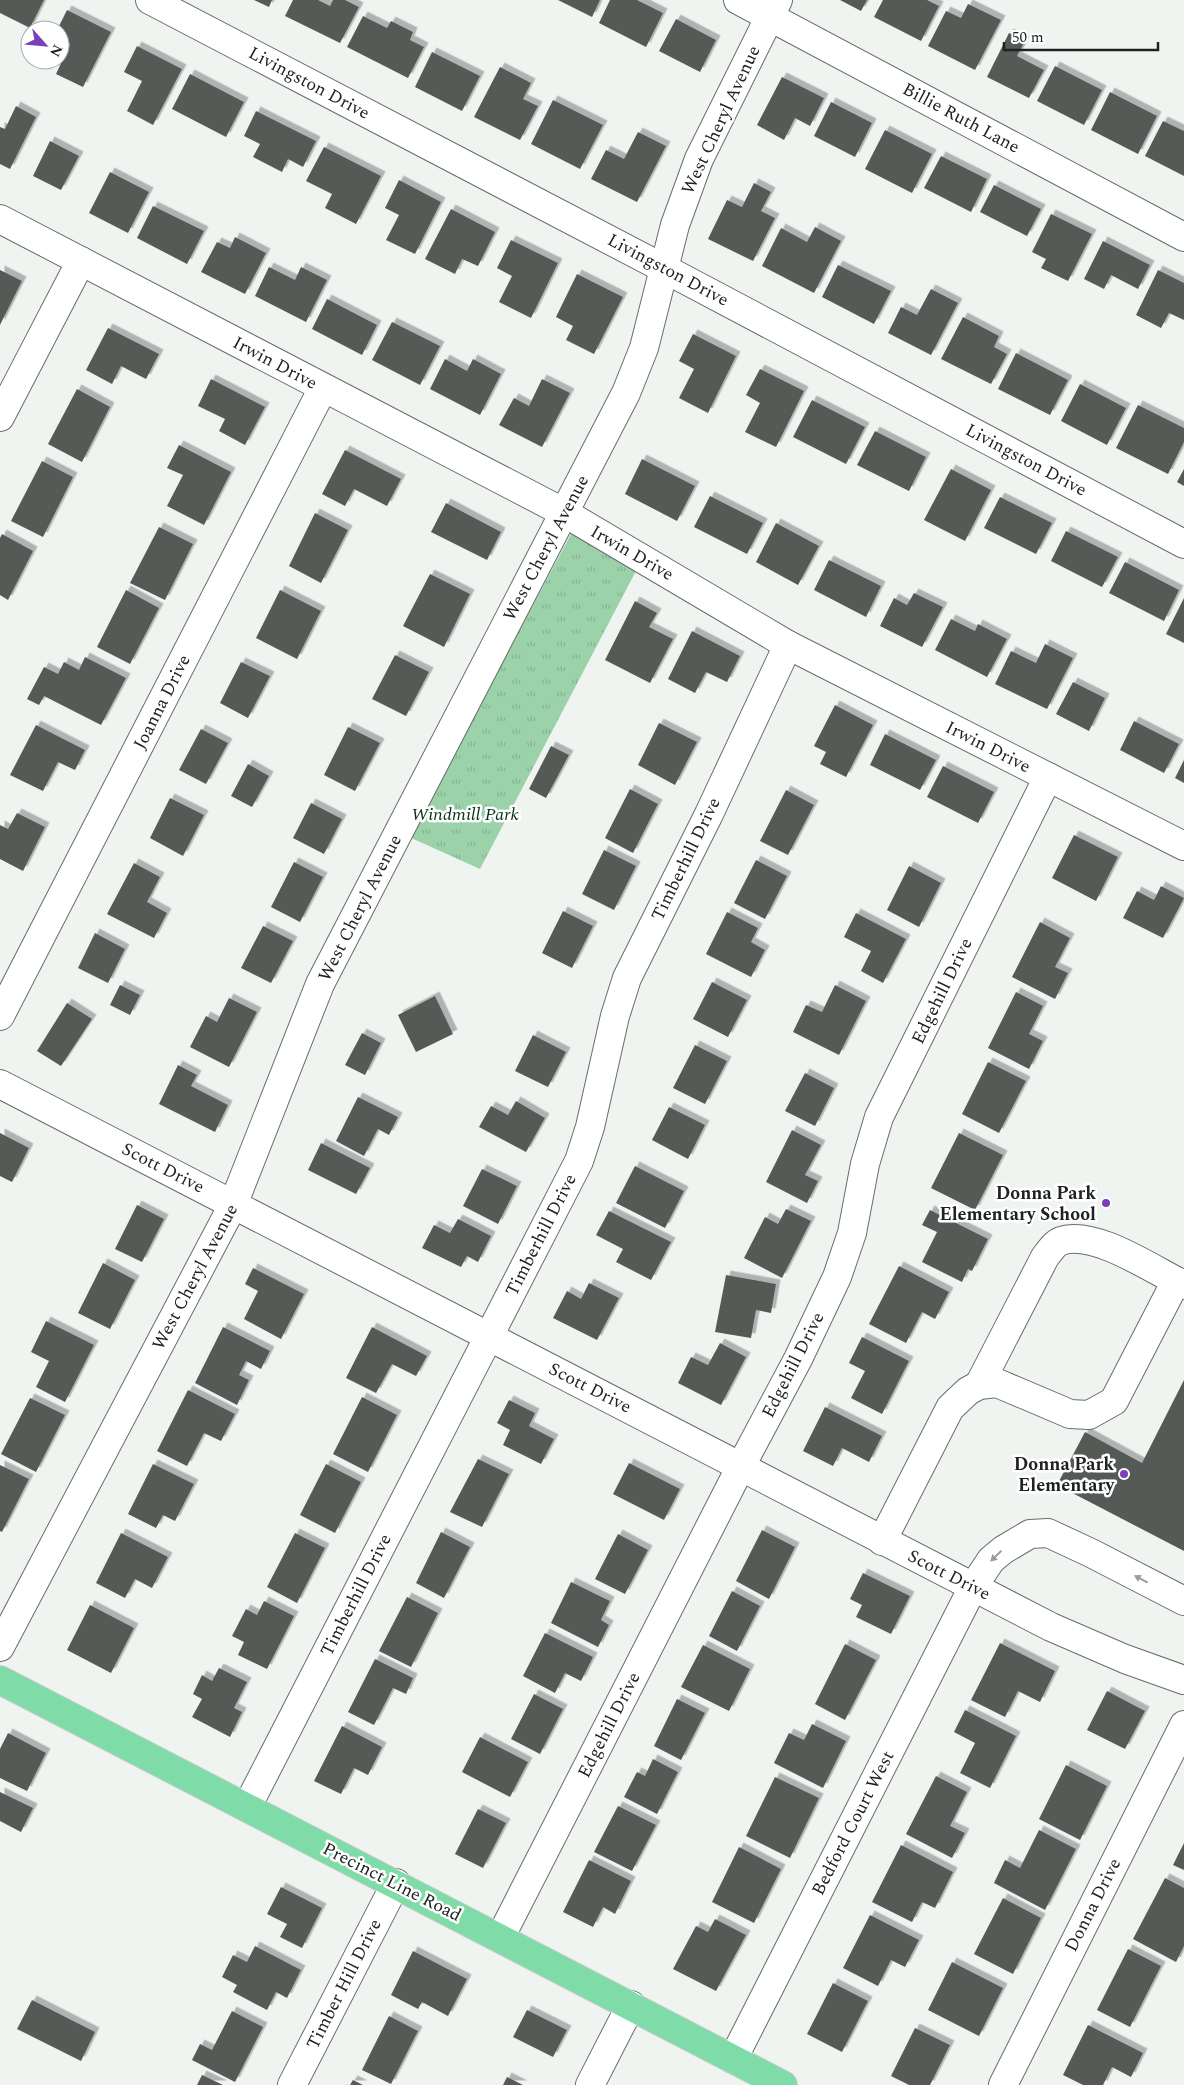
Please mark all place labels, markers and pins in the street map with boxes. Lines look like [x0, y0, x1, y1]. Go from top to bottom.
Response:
place label: Donna Park Elementary School [939, 1180, 1096, 1228]
marker: Donna Park Elementary School [1100, 1197, 1112, 1209]
place label: Donna Park Elementary [1014, 1451, 1115, 1499]
marker: Donna Park Elementary [1118, 1468, 1130, 1480]

